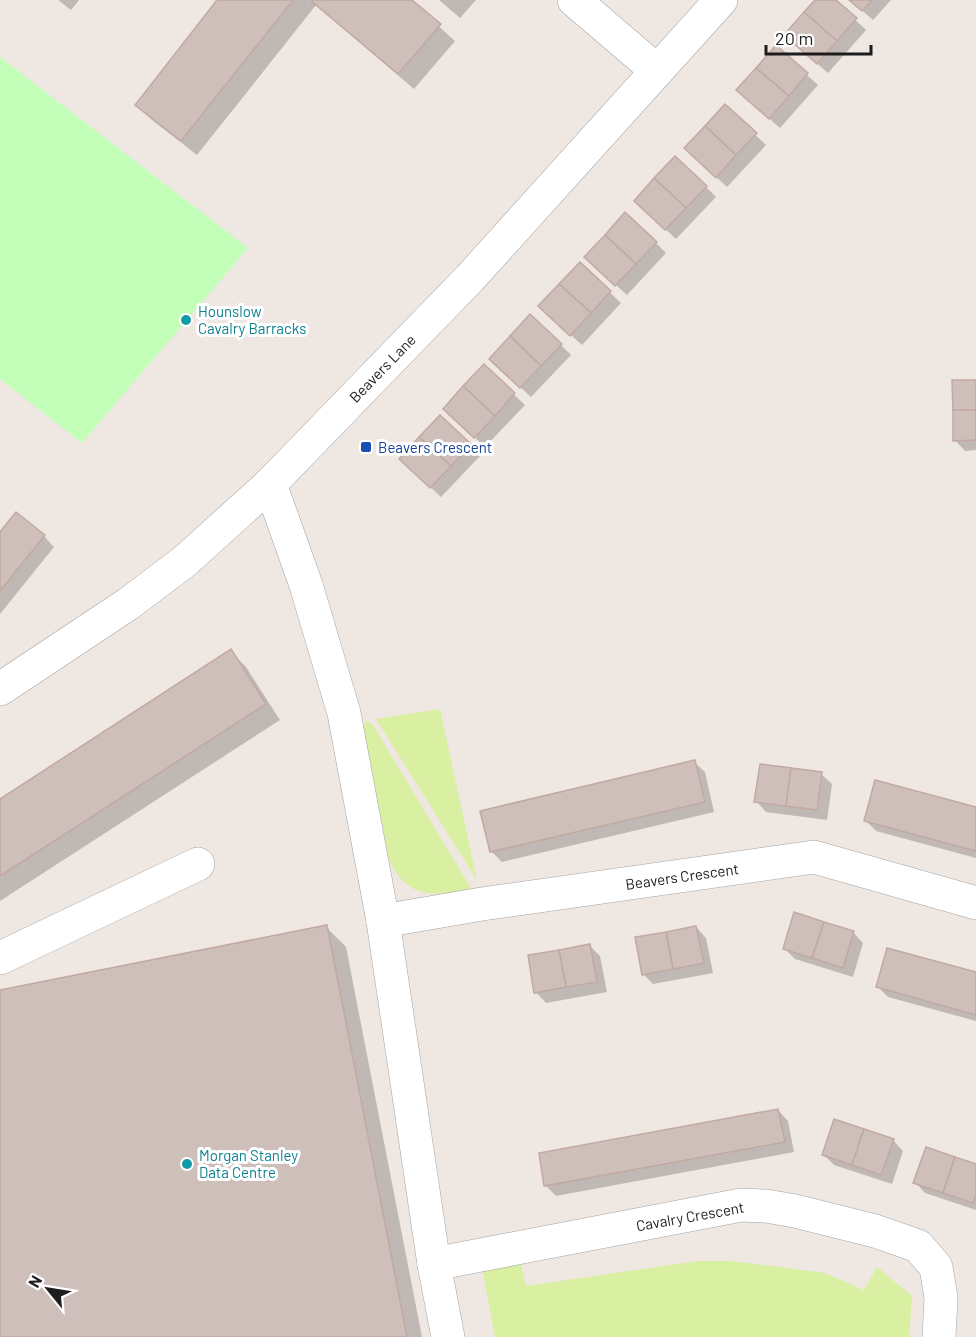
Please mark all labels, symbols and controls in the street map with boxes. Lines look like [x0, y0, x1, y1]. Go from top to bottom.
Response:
scale bar [766, 18, 871, 56]
text: 20 m [775, 27, 813, 49]
place label: Hounslow Cavalry Barracks [198, 302, 306, 337]
marker: Hounslow Cavalry Barracks [179, 313, 193, 327]
street label: Beavers Lane [345, 330, 419, 406]
place label: Beavers Crescent [378, 438, 492, 456]
marker: Beavers Crescent [359, 440, 373, 454]
street label: Beavers Crescent [624, 859, 740, 893]
place label: Morgan Stanley Data Centre [199, 1146, 298, 1181]
marker: Morgan Stanley Data Centre [180, 1157, 194, 1171]
street label: Cavalry Crescent [635, 1198, 745, 1234]
north arrow [18, 1259, 78, 1319]
text: N [24, 1272, 45, 1291]

